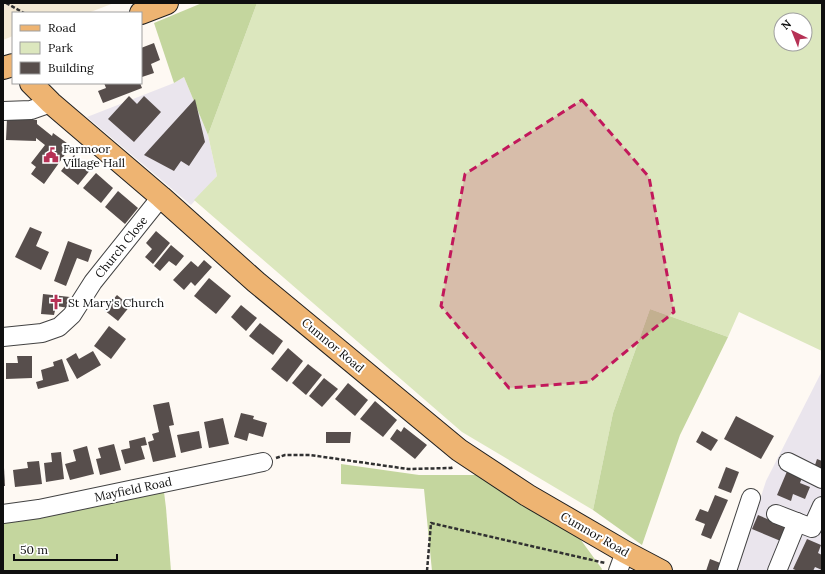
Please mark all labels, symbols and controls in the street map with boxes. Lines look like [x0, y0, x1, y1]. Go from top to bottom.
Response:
legend [12, 12, 142, 84]
north arrow [773, 12, 813, 52]
text: N [778, 16, 794, 33]
text: Road [48, 20, 76, 35]
text: Park [48, 40, 74, 55]
text: Building [48, 60, 94, 75]
place label: Farmoor Village Hall [62, 141, 125, 170]
public building icon: Farmoor Village Hall [42, 146, 60, 164]
street label: Church Close [91, 213, 151, 281]
church icon: St Mary's Church [47, 293, 65, 311]
place label: St Mary's Church [68, 295, 164, 310]
street label: Cumnor Road [299, 315, 367, 375]
street label: Mayfield Road [93, 473, 173, 505]
street label: Cumnor Road [558, 508, 632, 560]
scale bar [14, 536, 117, 562]
text: 50 m [20, 542, 48, 557]

